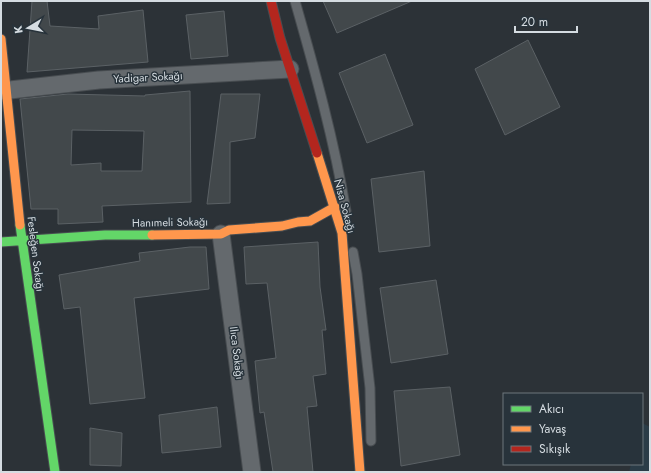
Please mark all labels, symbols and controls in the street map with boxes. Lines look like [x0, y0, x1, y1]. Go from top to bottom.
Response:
north arrow [8, 8, 48, 48]
scale bar [515, 8, 577, 34]
text: 20 m [521, 13, 548, 31]
text: K [10, 24, 27, 35]
street label: Yadigar Sokağı [113, 67, 183, 87]
street label: Nisa Sokağı [330, 177, 360, 235]
street label: Hanımeli Sokağı [132, 213, 208, 231]
street label: Fesleğen Sokağı [23, 215, 49, 293]
street label: Ilıca Sokağı [226, 326, 248, 380]
legend [503, 393, 643, 465]
text: Akıcı [539, 400, 564, 418]
text: Yavaş [539, 420, 566, 438]
text: Sıkışık [539, 440, 571, 458]

